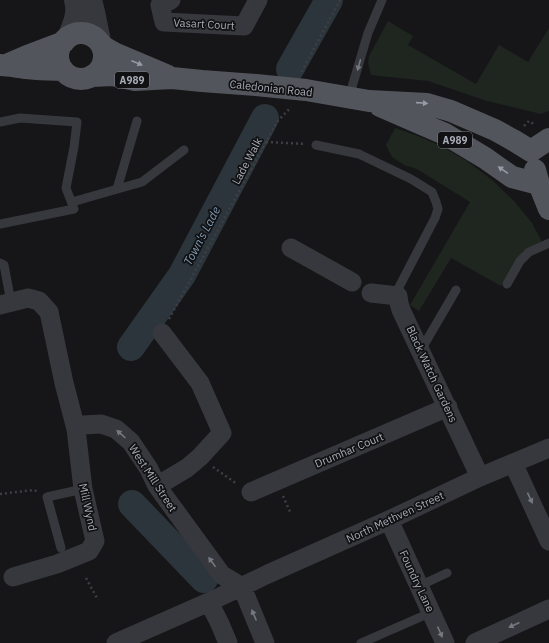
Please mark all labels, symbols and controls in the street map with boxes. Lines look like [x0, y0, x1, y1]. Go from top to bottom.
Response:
street label: Vasart Court [173, 15, 235, 33]
one-way arrow [355, 59, 361, 71]
one-way arrow [131, 60, 143, 66]
road number: A989 [115, 72, 149, 88]
street label: Caledonian Road [229, 77, 313, 99]
one-way arrow [416, 100, 428, 107]
road number: A989 [438, 132, 472, 148]
street label: Lade Walk [229, 135, 265, 187]
one-way arrow [498, 166, 508, 174]
water label: Town's Lade [180, 204, 223, 268]
street label: Black Watch Gardens [403, 323, 461, 425]
street label: Drumhar Court [313, 429, 386, 471]
one-way arrow [117, 430, 126, 439]
street label: West Mill Street [126, 442, 180, 515]
street label: Mill Wynd [76, 482, 100, 532]
street label: North Methven Street [344, 488, 446, 546]
one-way arrow [527, 493, 533, 505]
street label: Foundry Lane [397, 548, 437, 614]
one-way arrow [208, 557, 216, 568]
one-way arrow [250, 608, 256, 620]
one-way arrow [508, 622, 519, 628]
one-way arrow [437, 626, 443, 637]

